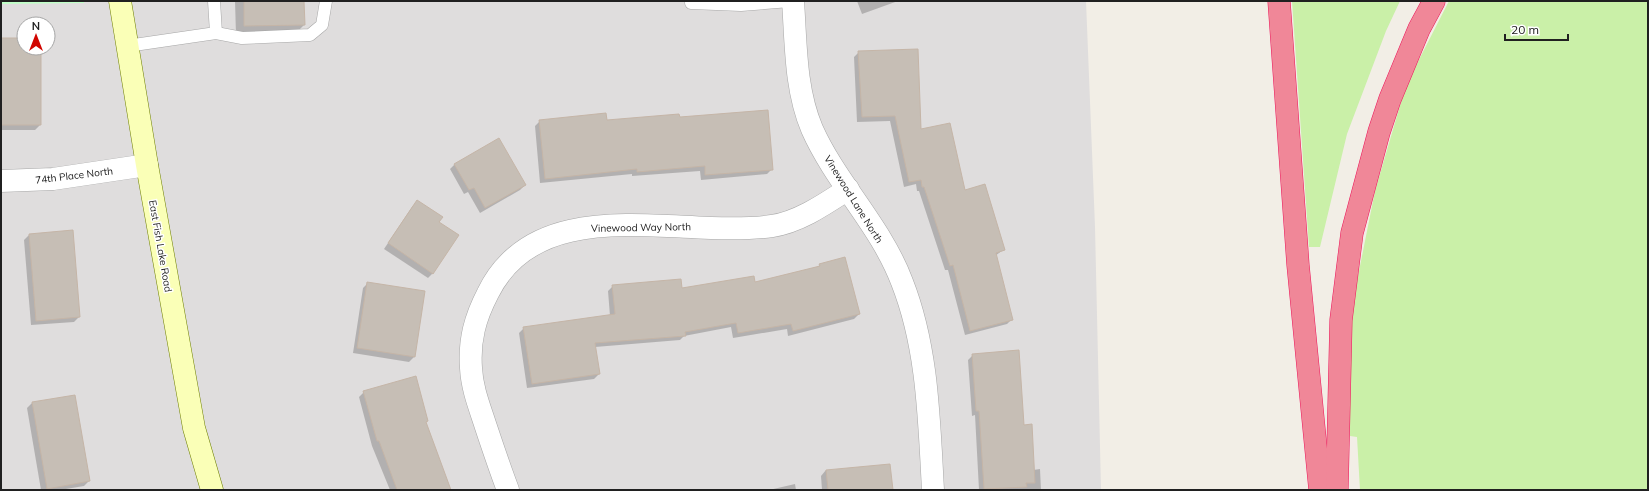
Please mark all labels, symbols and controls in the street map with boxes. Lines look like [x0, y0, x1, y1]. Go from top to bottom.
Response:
north arrow [16, 16, 56, 56]
scale bar [1505, 16, 1568, 42]
text: N [32, 19, 40, 33]
text: 20 m [1511, 22, 1539, 37]
street label: Vinewood Lane North [821, 153, 886, 246]
street label: 74th Place North [34, 164, 114, 187]
street label: East Fish Lake Road [146, 199, 175, 293]
street label: Vinewood Way North [591, 220, 691, 235]

